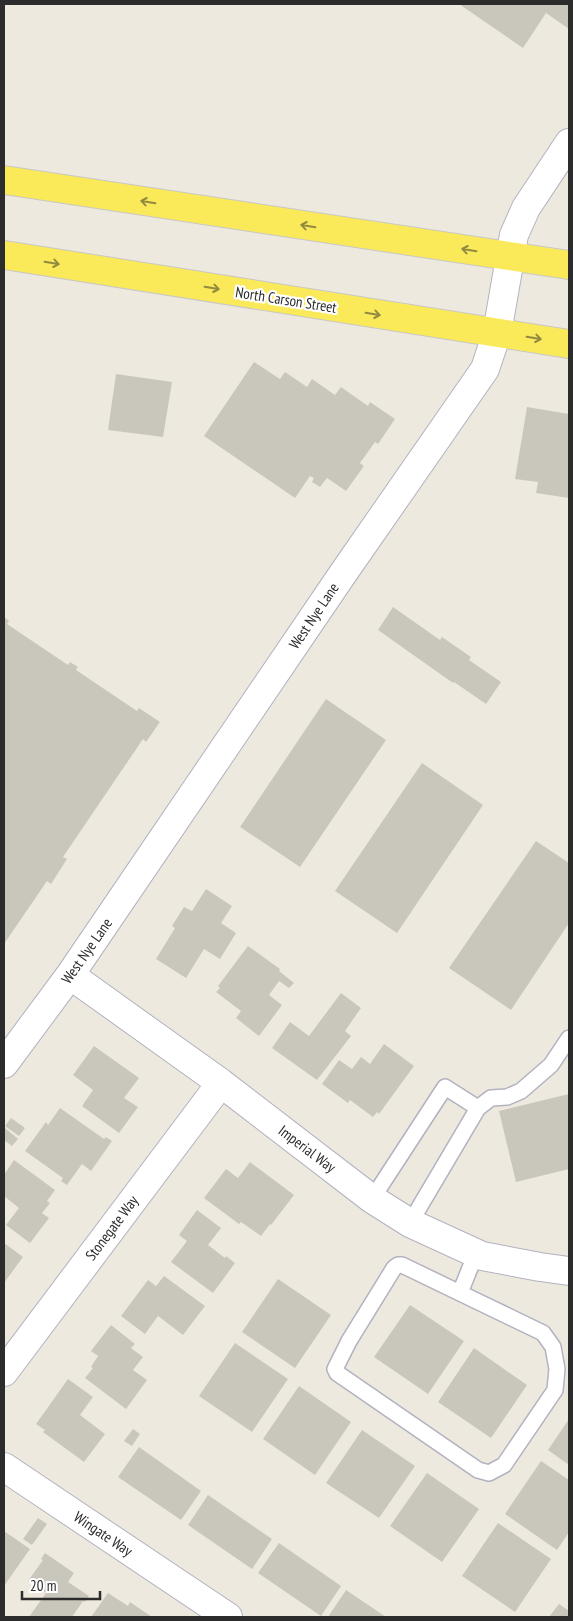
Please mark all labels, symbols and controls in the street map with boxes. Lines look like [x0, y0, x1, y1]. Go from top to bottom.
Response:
one-way arrow [140, 196, 156, 206]
one-way arrow [301, 221, 317, 231]
one-way arrow [462, 245, 478, 255]
one-way arrow [44, 258, 60, 268]
street label: North Carson Street [234, 282, 338, 317]
one-way arrow [204, 284, 220, 294]
one-way arrow [365, 309, 381, 319]
one-way arrow [525, 333, 541, 343]
street label: West Nye Lane [284, 579, 343, 653]
street label: West Nye Lane [57, 914, 116, 987]
street label: Imperial Way [275, 1121, 340, 1177]
street label: Stonegate Way [81, 1191, 142, 1264]
street label: Wingate Way [70, 1507, 137, 1560]
scale bar [22, 1568, 100, 1600]
text: 20 m [30, 1576, 56, 1595]

